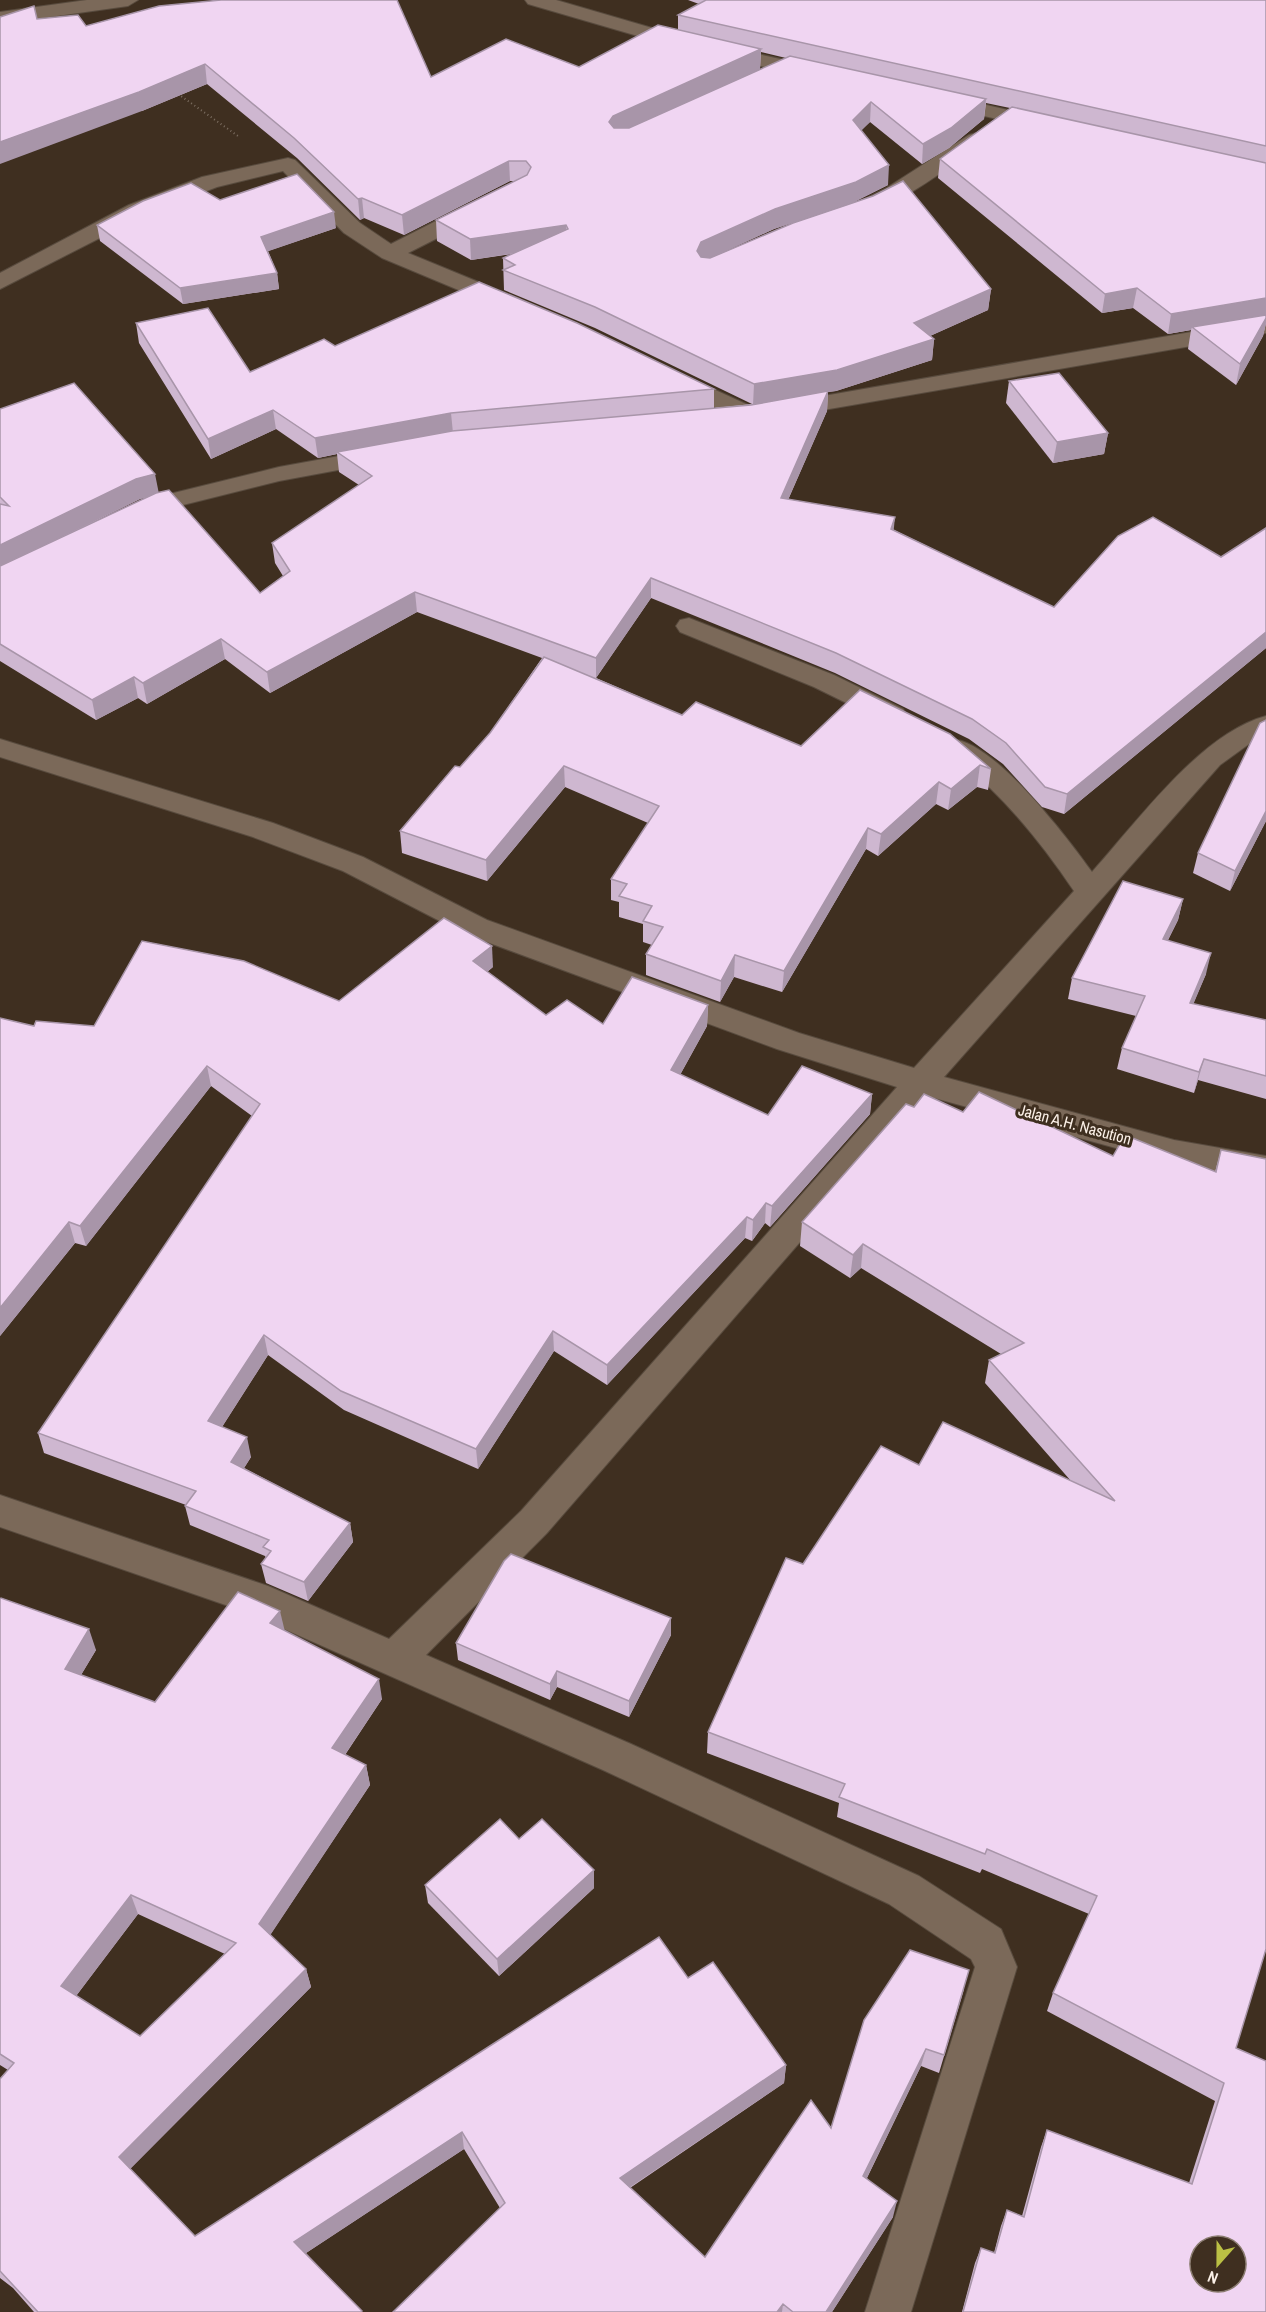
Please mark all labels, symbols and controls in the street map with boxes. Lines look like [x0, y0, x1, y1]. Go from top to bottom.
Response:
street label: Jalan A.H. Nasution [1016, 1098, 1134, 1150]
north arrow [1188, 2234, 1248, 2294]
text: N [1204, 2266, 1221, 2290]

